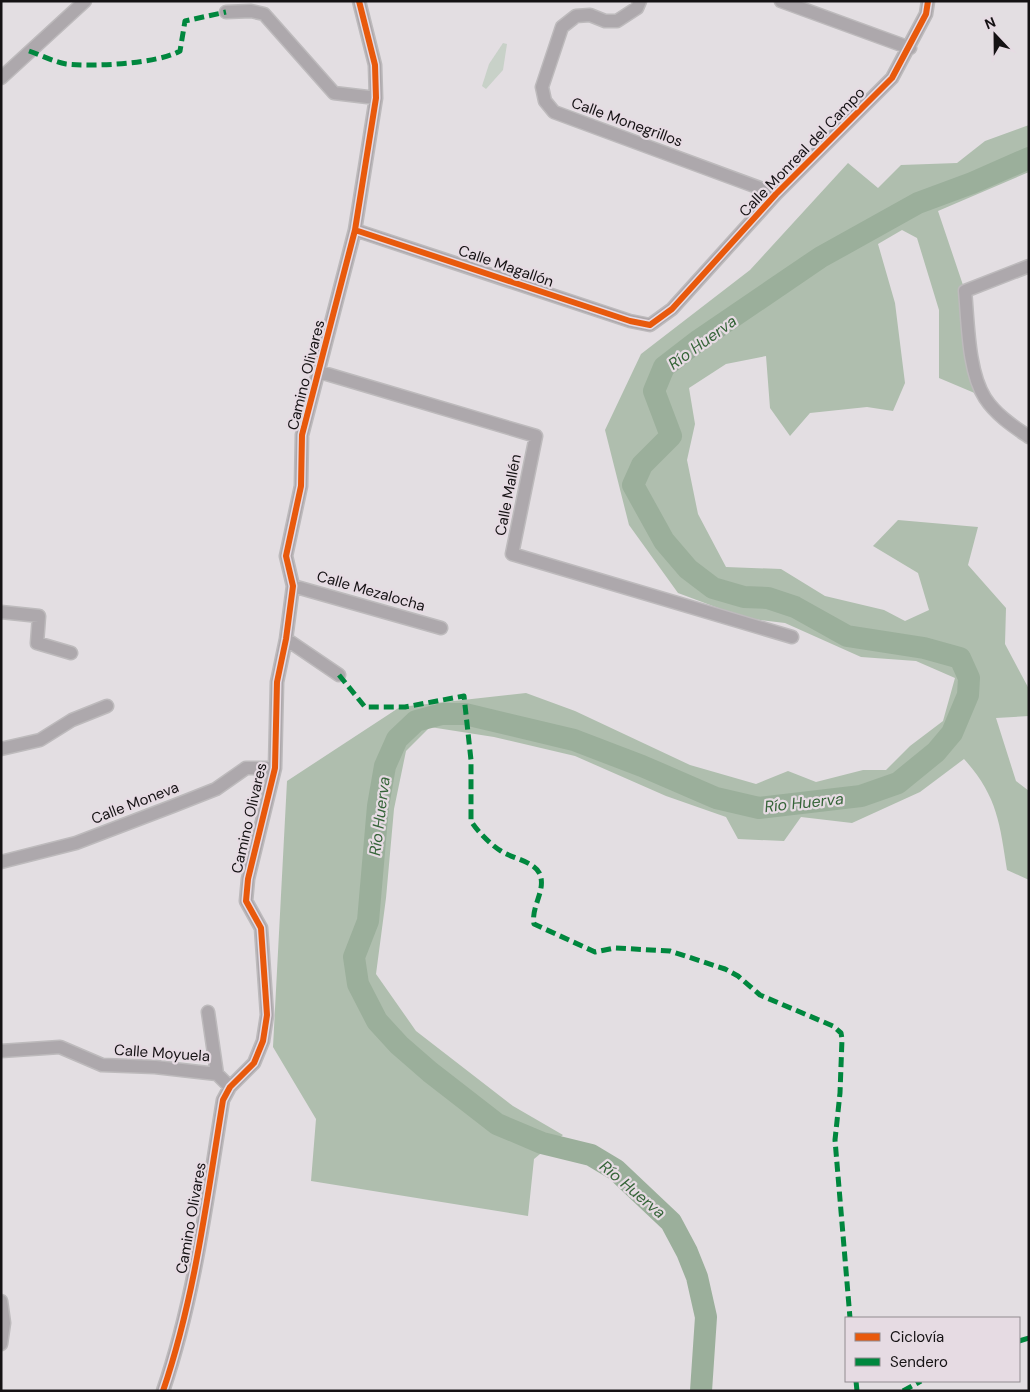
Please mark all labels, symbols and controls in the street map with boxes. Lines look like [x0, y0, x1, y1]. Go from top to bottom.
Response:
north arrow [970, 10, 1020, 60]
text: N [982, 13, 998, 33]
street label: Calle Monreal del Campo [735, 83, 869, 221]
street label: Calle Monegrillos [568, 93, 686, 151]
street label: Calle Magallón [456, 240, 556, 292]
water label: Río Huerva [664, 310, 741, 374]
street label: Camino Olivares [283, 318, 329, 432]
street label: Calle Mallén [490, 452, 526, 538]
street label: Calle Mezalocha [314, 566, 428, 616]
street label: Camino Olivares [227, 761, 271, 875]
water label: Río Huerva [364, 775, 395, 857]
street label: Calle Moneva [88, 777, 182, 829]
water label: Río Huerva [763, 788, 845, 817]
street label: Calle Moyuela [113, 1040, 211, 1066]
water label: Río Huerva [595, 1156, 670, 1223]
street label: Camino Olivares [171, 1161, 211, 1275]
legend [845, 1317, 1020, 1382]
text: Ciclovía [890, 1327, 944, 1347]
text: Sendero [890, 1352, 948, 1372]

